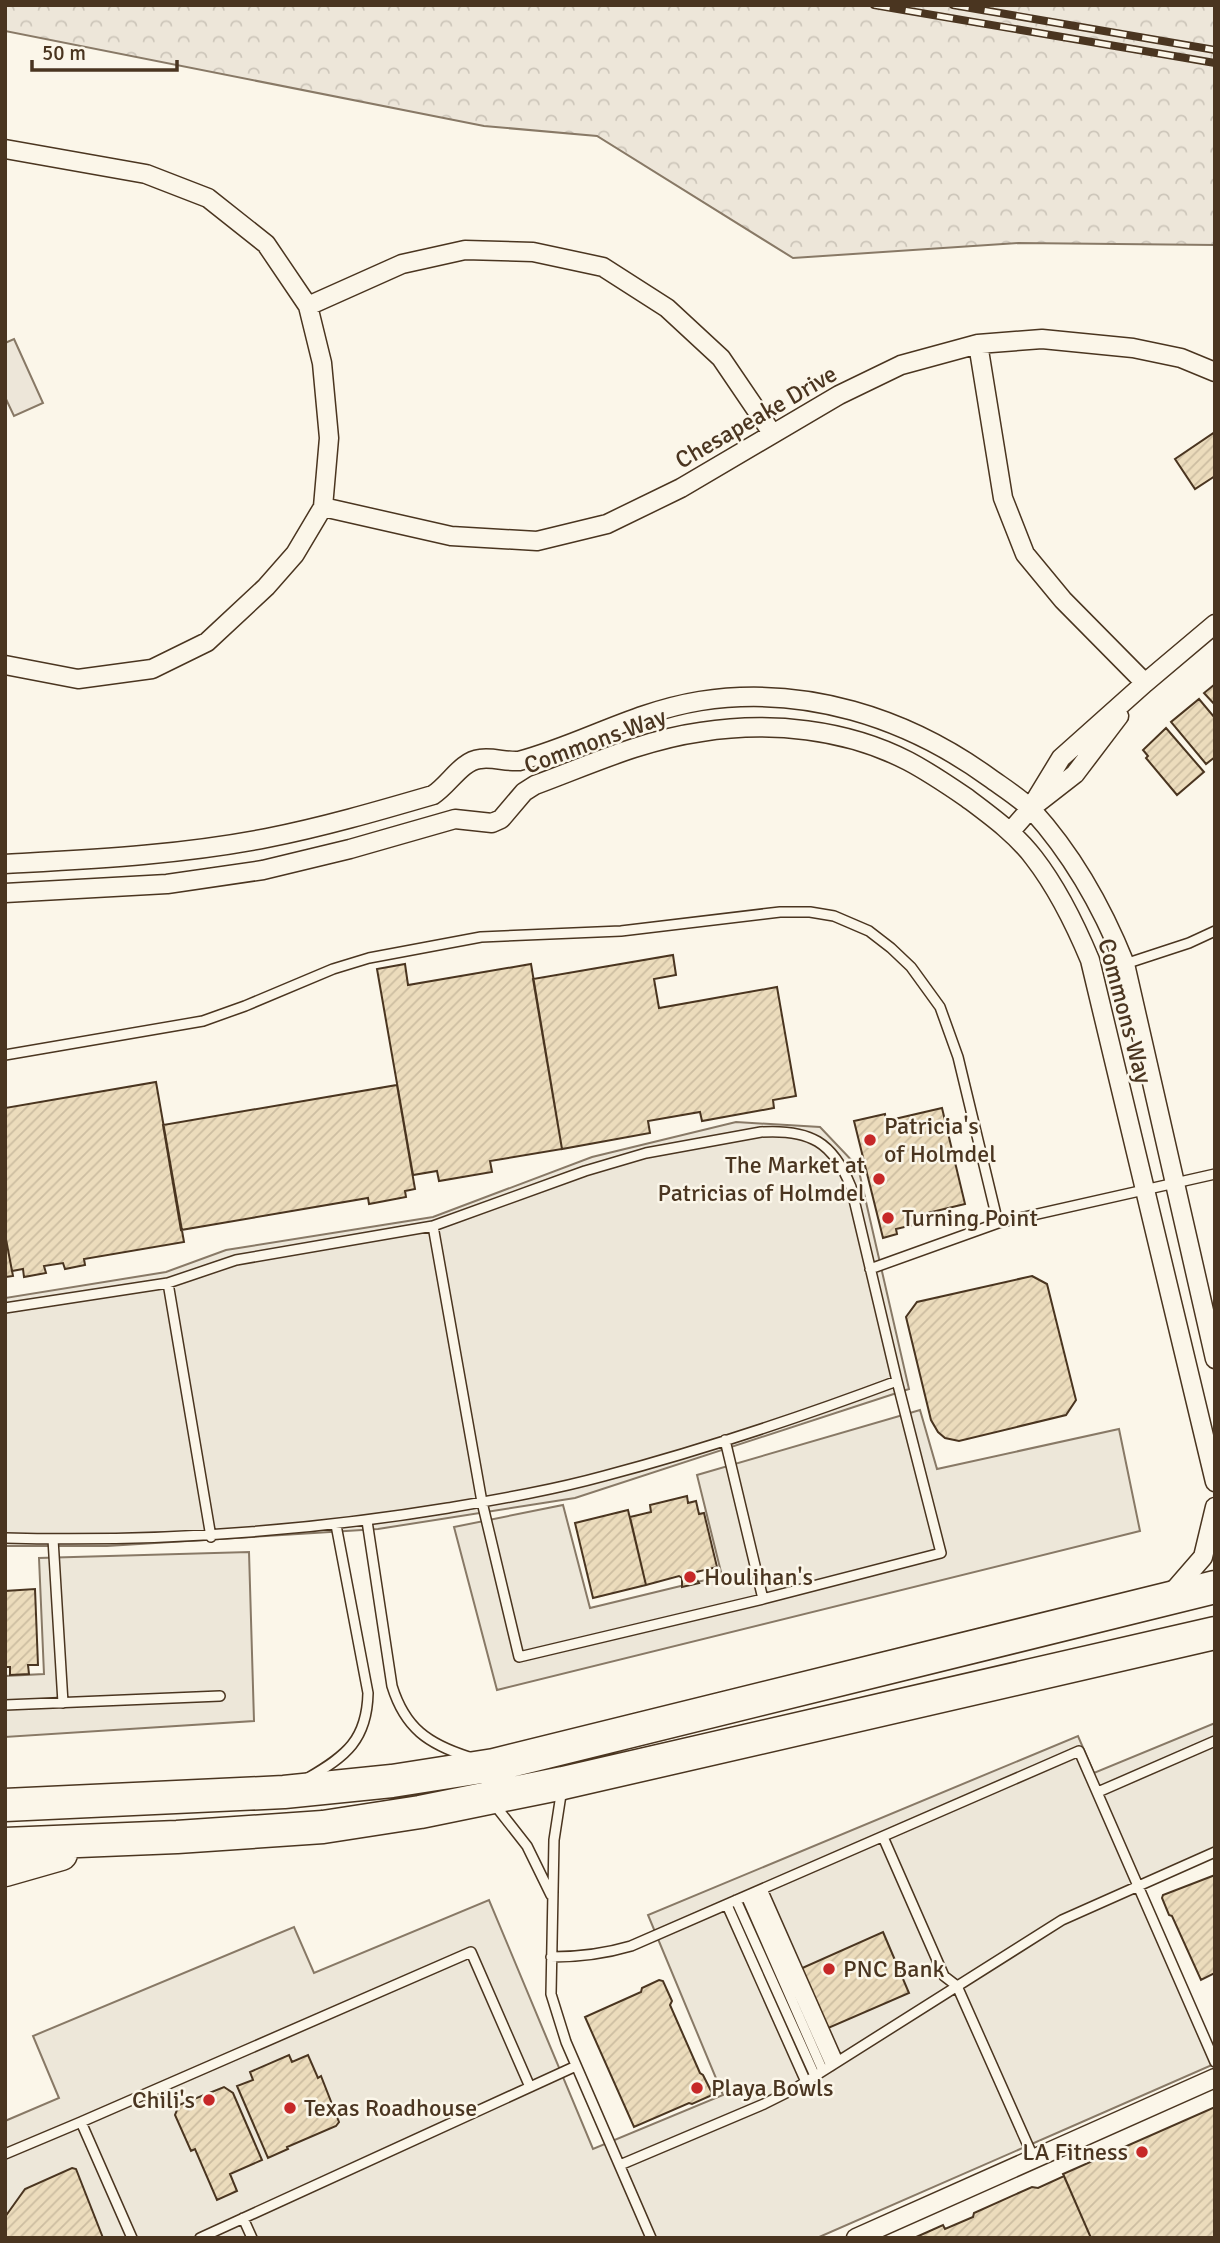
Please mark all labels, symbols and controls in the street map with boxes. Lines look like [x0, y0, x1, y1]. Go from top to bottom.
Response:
scale bar [32, 28, 177, 72]
text: 50 m [42, 40, 86, 66]
street label: Chesapeake Drive [670, 359, 842, 475]
street label: Commons Way [520, 701, 670, 781]
street label: Commons Way [1091, 935, 1159, 1087]
place label: Patricia's of Holmdel [884, 1111, 996, 1169]
marker: Patricia's of Holmdel [862, 1132, 878, 1148]
place label: The Market at Patricias of Holmdel [658, 1150, 865, 1208]
marker: The Market at Patricias of Holmdel [871, 1171, 887, 1187]
place label: Turning Point [902, 1203, 1038, 1233]
marker: Turning Point [880, 1210, 896, 1226]
place label: Houlihan's [704, 1562, 813, 1592]
marker: Houlihan's [682, 1569, 698, 1585]
place label: PNC Bank [843, 1954, 945, 1984]
marker: PNC Bank [821, 1961, 837, 1977]
place label: Playa Bowls [711, 2073, 834, 2103]
marker: Playa Bowls [689, 2080, 705, 2096]
place label: Chili's [132, 2085, 195, 2115]
marker: Chili's [201, 2092, 217, 2108]
place label: Texas Roadhouse [304, 2093, 477, 2123]
marker: Texas Roadhouse [282, 2100, 298, 2116]
place label: LA Fitness [1022, 2137, 1128, 2167]
marker: LA Fitness [1134, 2144, 1150, 2160]

